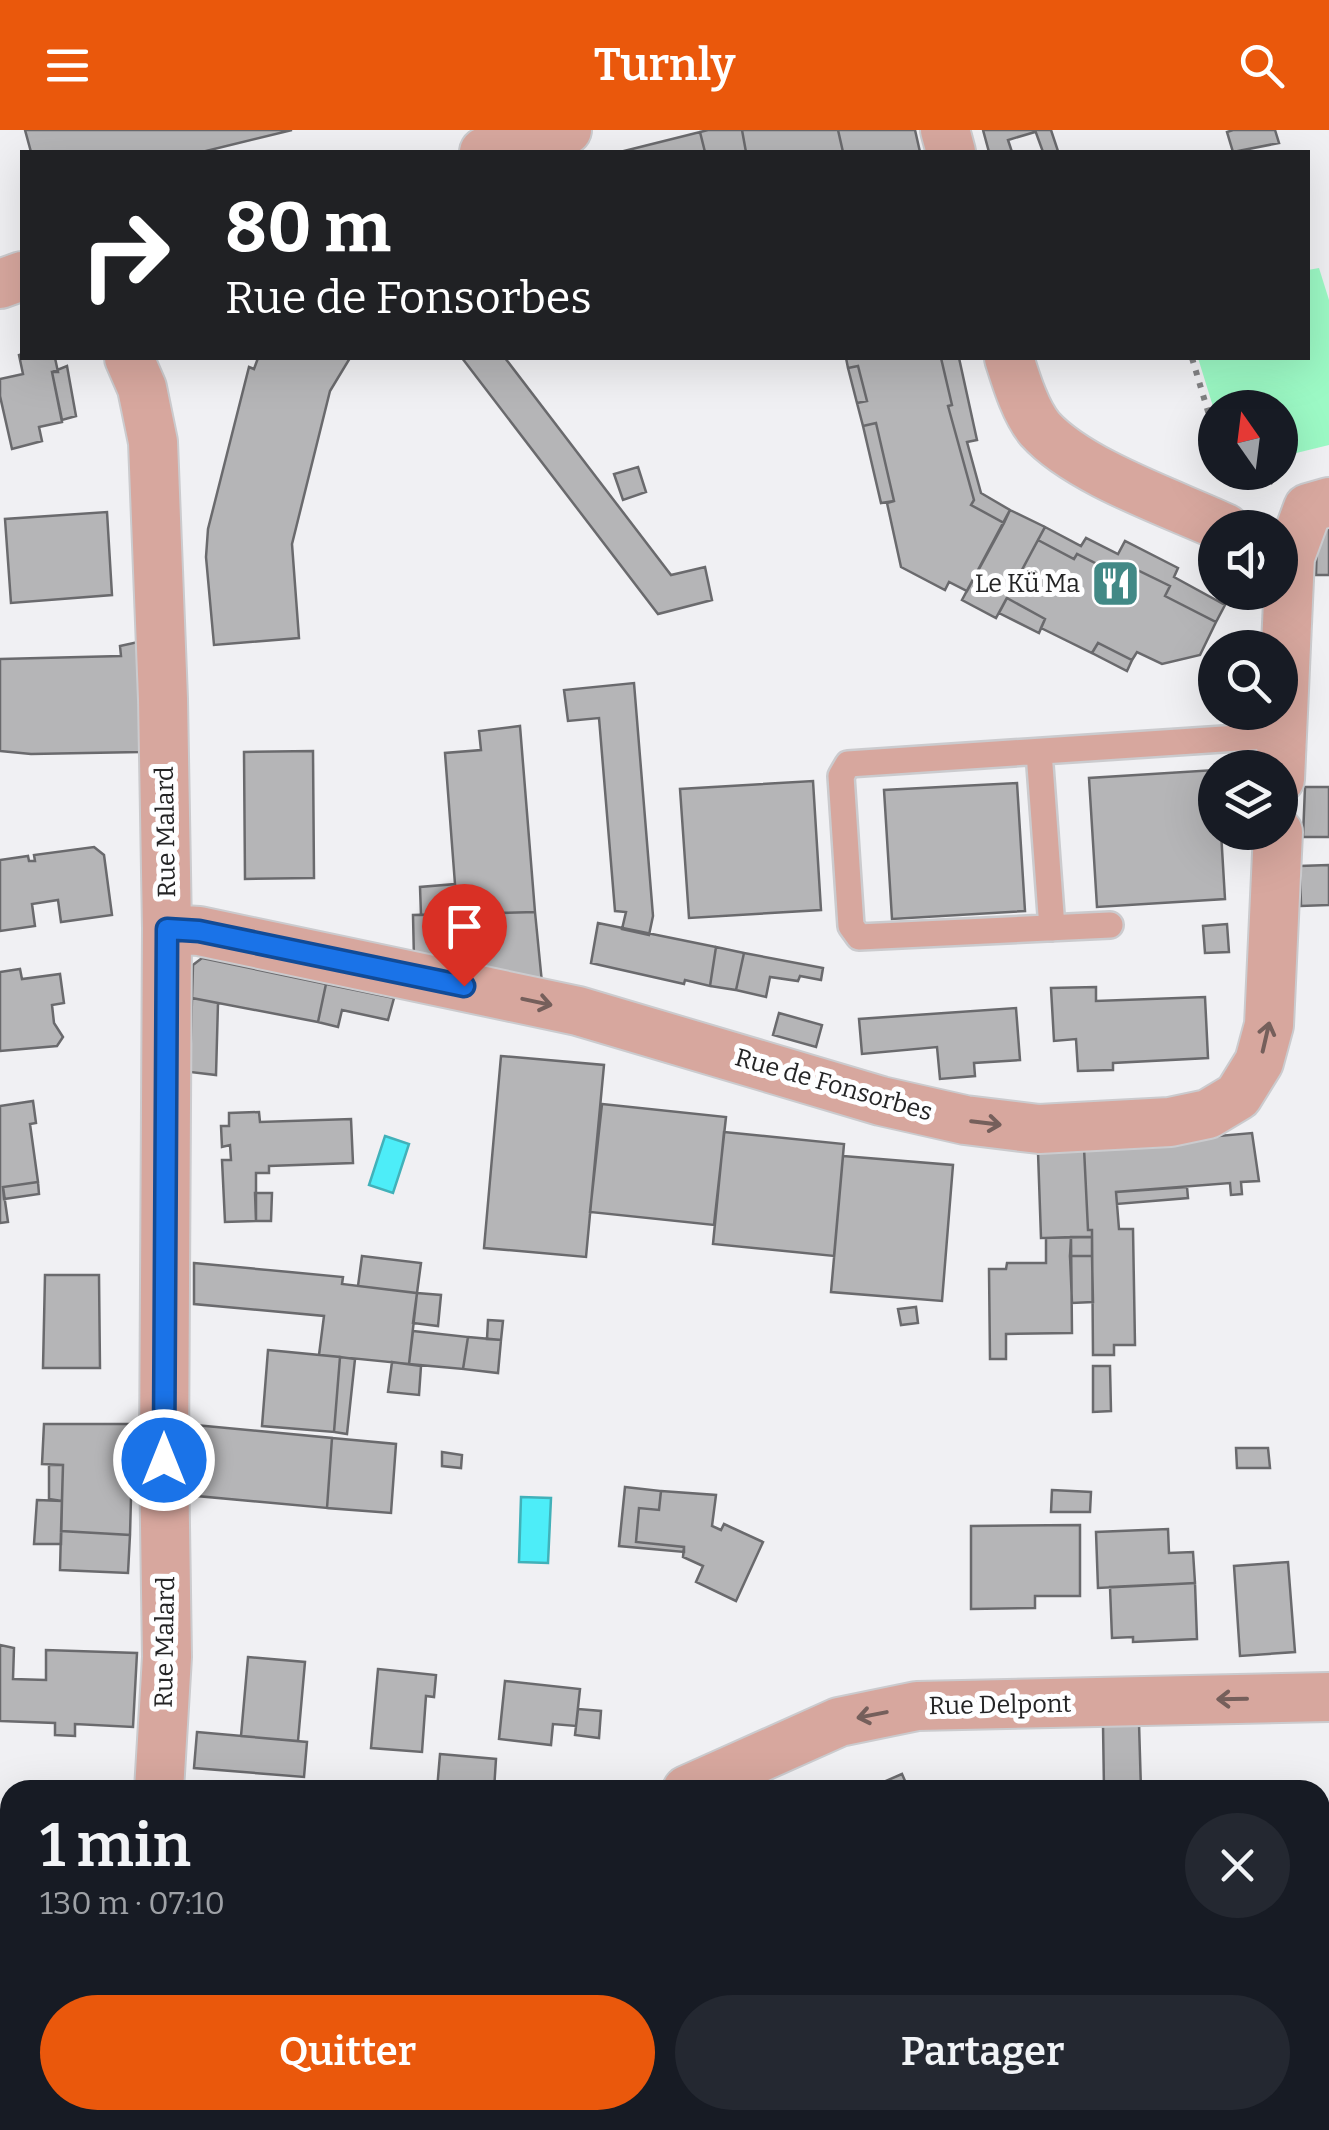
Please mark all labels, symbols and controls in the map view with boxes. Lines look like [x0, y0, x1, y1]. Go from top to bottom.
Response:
icon: menu [40, 38, 95, 93]
text: Turnly [594, 38, 735, 92]
icon: search [1234, 38, 1289, 93]
text: 80 m [225, 186, 391, 270]
icon: right [60, 190, 190, 320]
text: Rue de Fonsorbes [225, 271, 592, 325]
north arrow [1198, 390, 1298, 490]
map controls [1198, 390, 1298, 850]
button: sound [1198, 510, 1298, 610]
restaurant icon: Le Kü Ma [1089, 557, 1141, 609]
place label: Le Kü Ma [975, 569, 1080, 599]
button: search [1198, 630, 1298, 730]
button: layers [1198, 750, 1298, 850]
street label: Rue Malard [150, 766, 182, 898]
pin [422, 884, 507, 987]
icon: arrive [437, 899, 492, 954]
one-way arrow [520, 993, 552, 1012]
one-way arrow [1258, 1022, 1276, 1054]
street label: Rue de Fonsorbes [732, 1042, 936, 1127]
one-way arrow [969, 1114, 1001, 1133]
position arrow [112, 1408, 216, 1512]
street label: Rue Malard [149, 1576, 181, 1708]
street label: Rue Delpont [928, 1689, 1072, 1721]
one-way arrow [1216, 1690, 1248, 1708]
one-way arrow [857, 1706, 889, 1725]
text: 1 min [40, 1810, 191, 1882]
button: close [1185, 1813, 1290, 1918]
text: 130 m · 07:10 [40, 1884, 225, 1922]
button: Quitter [40, 1995, 655, 2110]
button: Partager [675, 1995, 1290, 2110]

